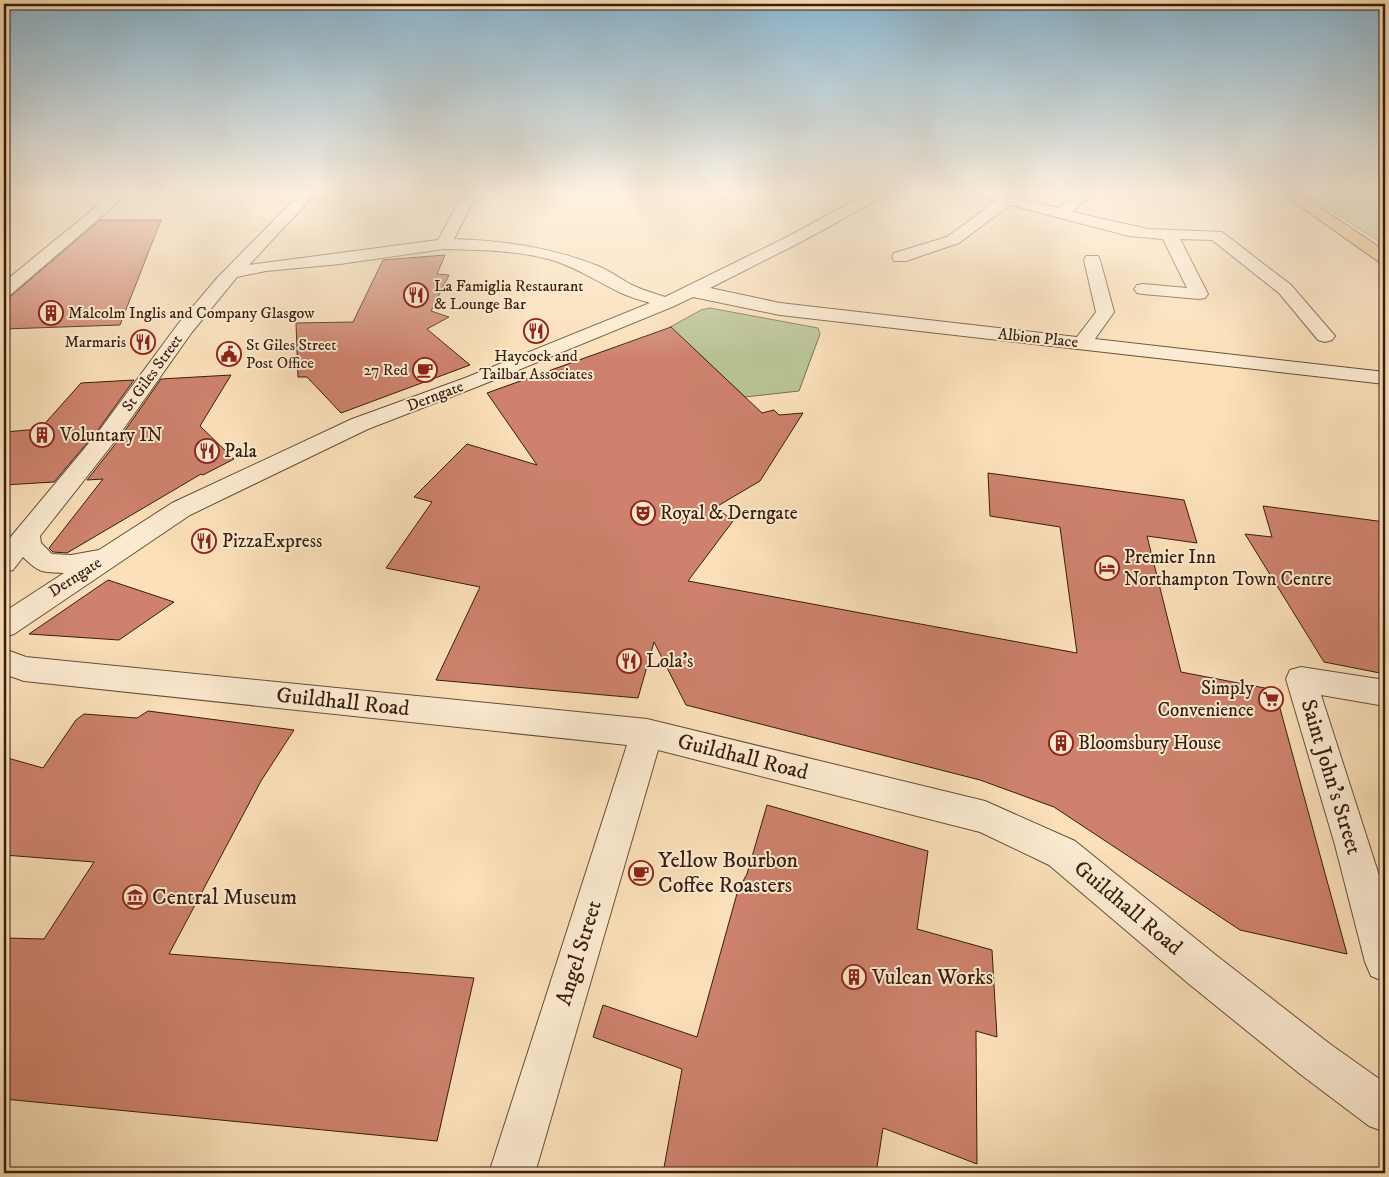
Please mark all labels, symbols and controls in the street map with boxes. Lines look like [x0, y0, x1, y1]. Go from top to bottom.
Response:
place label: La Famiglia Restaurant & Lounge Bar [434, 276, 583, 314]
restaurant icon: La Famiglia Restaurant & Lounge Bar [403, 282, 429, 308]
building icon: Malcolm Inglis and Company Glasgow [38, 300, 64, 326]
place label: Malcolm Inglis and Company Glasgow [68, 303, 315, 323]
restaurant icon: Haycock and Tailbar Associates [523, 318, 549, 344]
street label: Albion Place [997, 324, 1079, 352]
restaurant icon: Marmaris [130, 329, 156, 355]
street label: St Giles Street [117, 331, 187, 415]
place label: Marmaris [64, 332, 126, 352]
place label: St Giles Street Post Office [246, 335, 336, 373]
public building icon: St Giles Street Post Office [216, 341, 242, 367]
place label: Haycock and Tailbar Associates [479, 346, 593, 384]
cafe icon: 27 Red [412, 357, 438, 383]
place label: 27 Red [363, 360, 408, 380]
street label: Derngate [404, 376, 467, 416]
building icon: Voluntary IN [29, 422, 55, 448]
place label: Voluntary IN [59, 424, 163, 447]
restaurant icon: Pala [194, 438, 220, 464]
place label: Pala [224, 440, 257, 463]
theatre icon: Royal & Derngate [630, 500, 656, 526]
place label: Royal & Derngate [660, 502, 798, 525]
restaurant icon: PizzaExpress [191, 528, 217, 554]
place label: PizzaExpress [222, 530, 322, 553]
place label: Premier Inn Northampton Town Centre [1124, 546, 1332, 591]
street label: Derngate [45, 552, 106, 602]
hotel icon: Premier Inn Northampton Town Centre [1094, 555, 1120, 581]
restaurant icon: Lola's [616, 648, 642, 674]
place label: Lola's [646, 650, 693, 673]
place label: Simply Convenience [1157, 677, 1255, 722]
street label: Guildhall Road [275, 682, 411, 722]
supermarket icon: Simply Convenience [1258, 686, 1284, 712]
street label: Saint John's Street [1295, 696, 1367, 858]
street label: Guildhall Road [675, 728, 811, 786]
building icon: Bloomsbury House [1048, 730, 1074, 756]
place label: Bloomsbury House [1078, 732, 1221, 755]
place label: Yellow Bourbon Coffee Roasters [658, 847, 799, 899]
street label: Guildhall Road [1068, 855, 1188, 961]
cafe icon: Yellow Bourbon Coffee Roasters [628, 860, 654, 886]
museum icon: Central Museum [122, 884, 148, 910]
place label: Central Museum [152, 884, 297, 911]
street label: Angel Street [550, 897, 608, 1009]
building icon: Vulcan Works [841, 964, 867, 990]
place label: Vulcan Works [871, 964, 993, 991]

